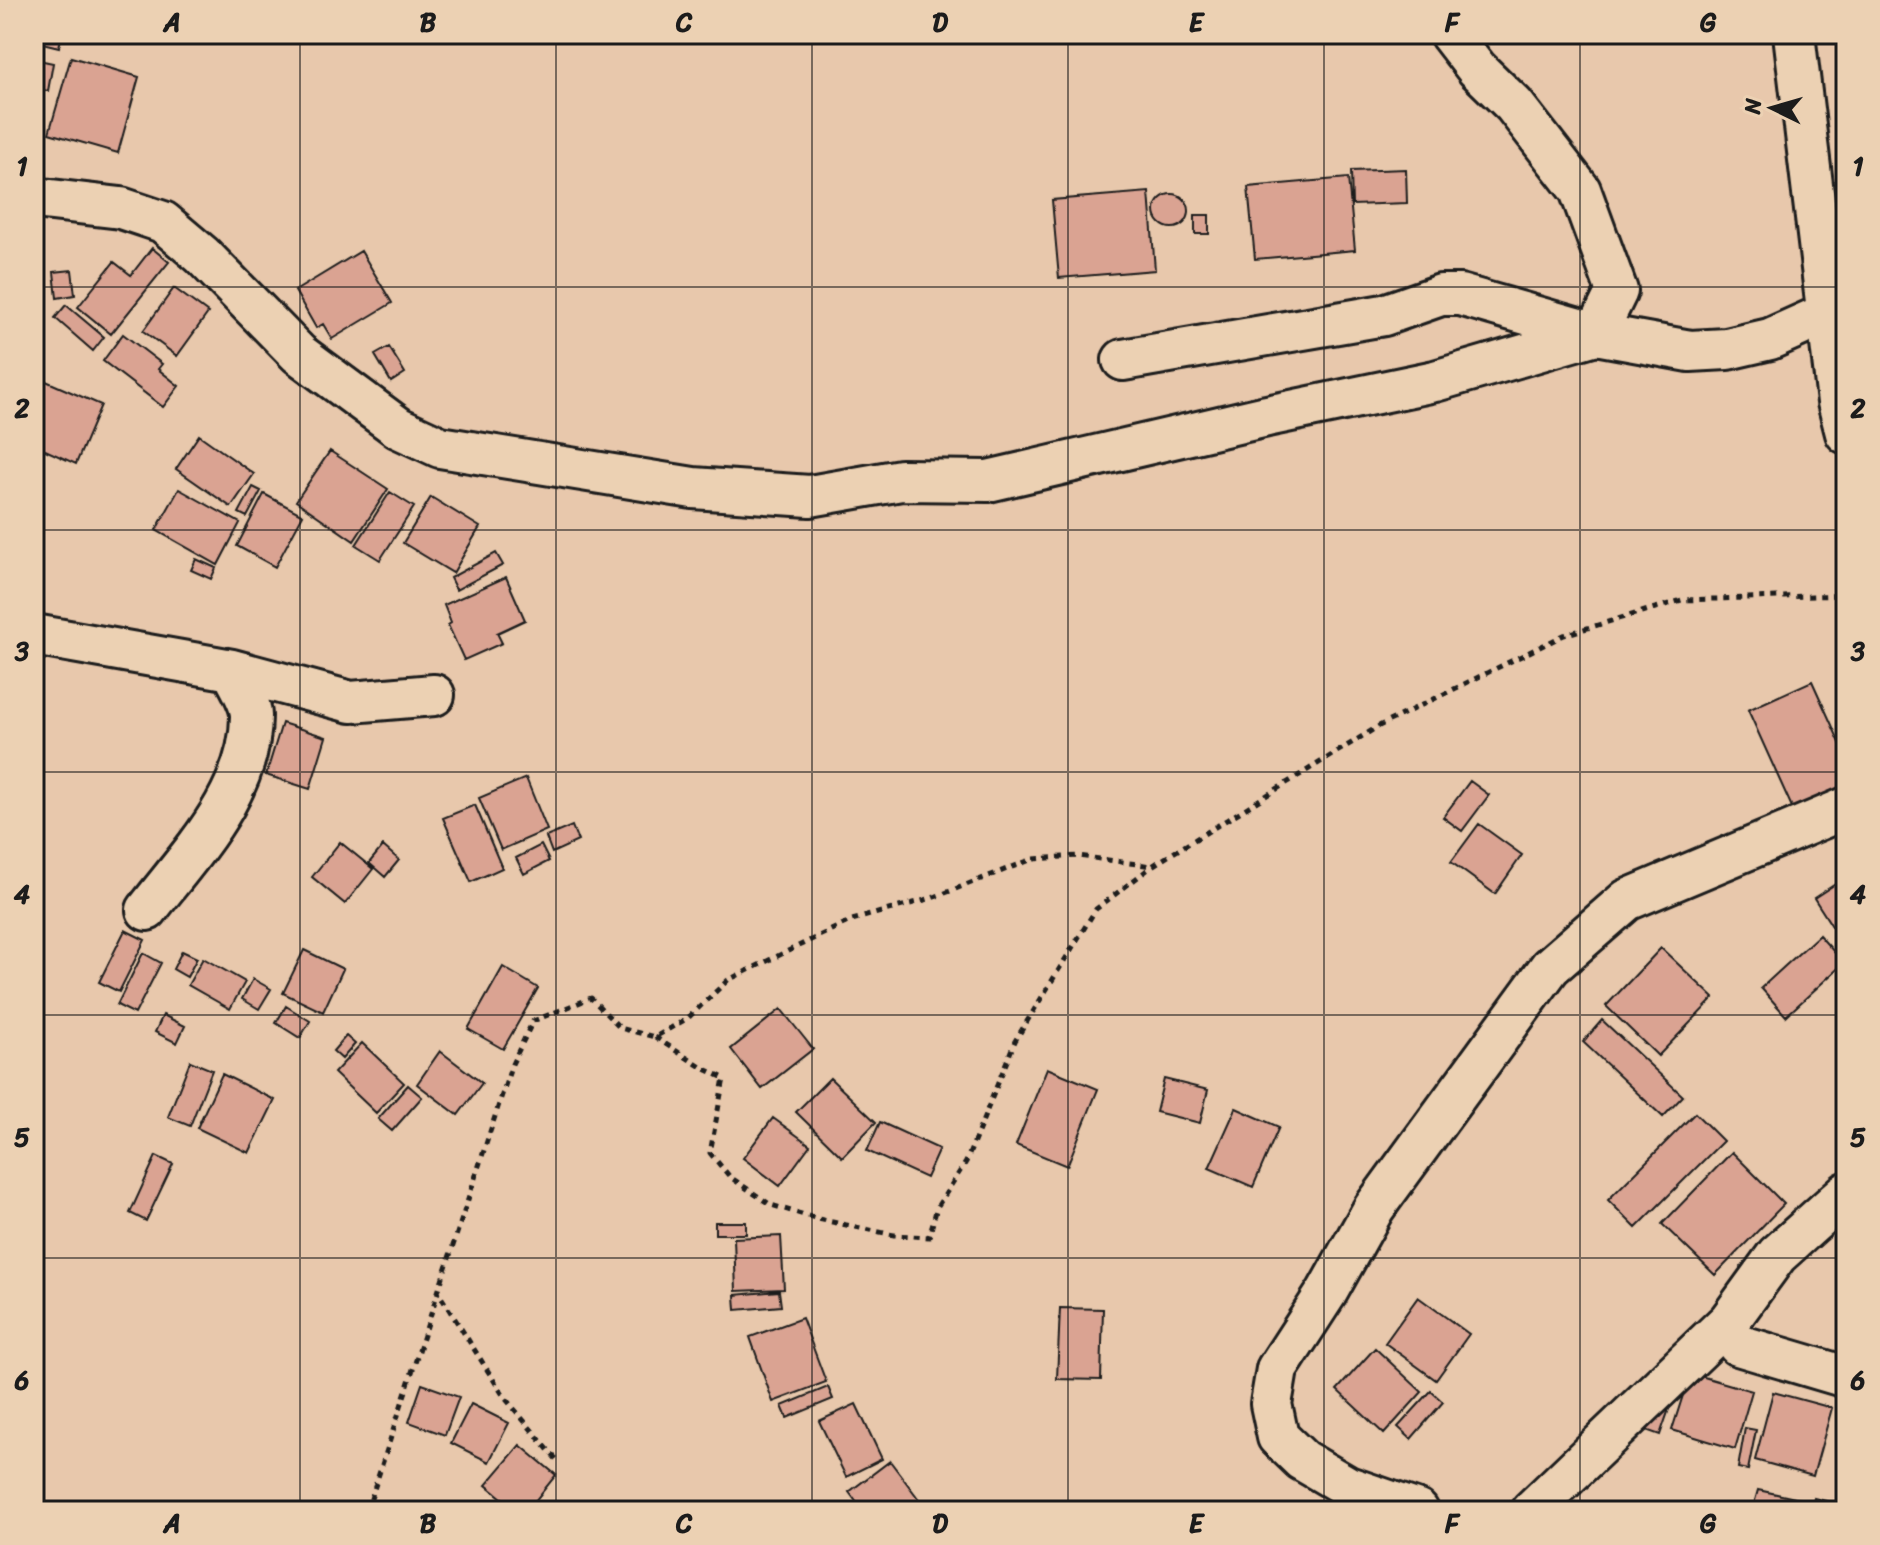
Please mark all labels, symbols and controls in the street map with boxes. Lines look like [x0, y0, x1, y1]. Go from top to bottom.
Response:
text: A [162, 0, 181, 45]
text: B [420, 0, 437, 45]
text: C [675, 0, 693, 45]
text: D [932, 0, 948, 45]
text: E [1189, 0, 1206, 45]
text: F [1444, 0, 1461, 45]
text: G [1700, 0, 1717, 45]
north arrow [1732, 68, 1812, 148]
text: N [1732, 96, 1773, 117]
text: 1 [16, 143, 28, 189]
text: 1 [1852, 143, 1864, 189]
text: 2 [13, 385, 30, 431]
text: 2 [1849, 385, 1866, 431]
text: 3 [14, 628, 30, 674]
text: 3 [1850, 628, 1866, 674]
text: 4 [14, 871, 30, 917]
text: 4 [1850, 871, 1866, 917]
text: 5 [14, 1114, 30, 1160]
text: 5 [1850, 1114, 1866, 1160]
text: 6 [14, 1357, 30, 1403]
text: 6 [1850, 1357, 1866, 1403]
text: A [162, 1500, 181, 1545]
text: B [420, 1500, 437, 1545]
text: C [675, 1500, 693, 1545]
text: D [932, 1500, 948, 1545]
text: E [1189, 1500, 1206, 1545]
text: F [1444, 1500, 1461, 1545]
text: G [1700, 1500, 1717, 1545]

